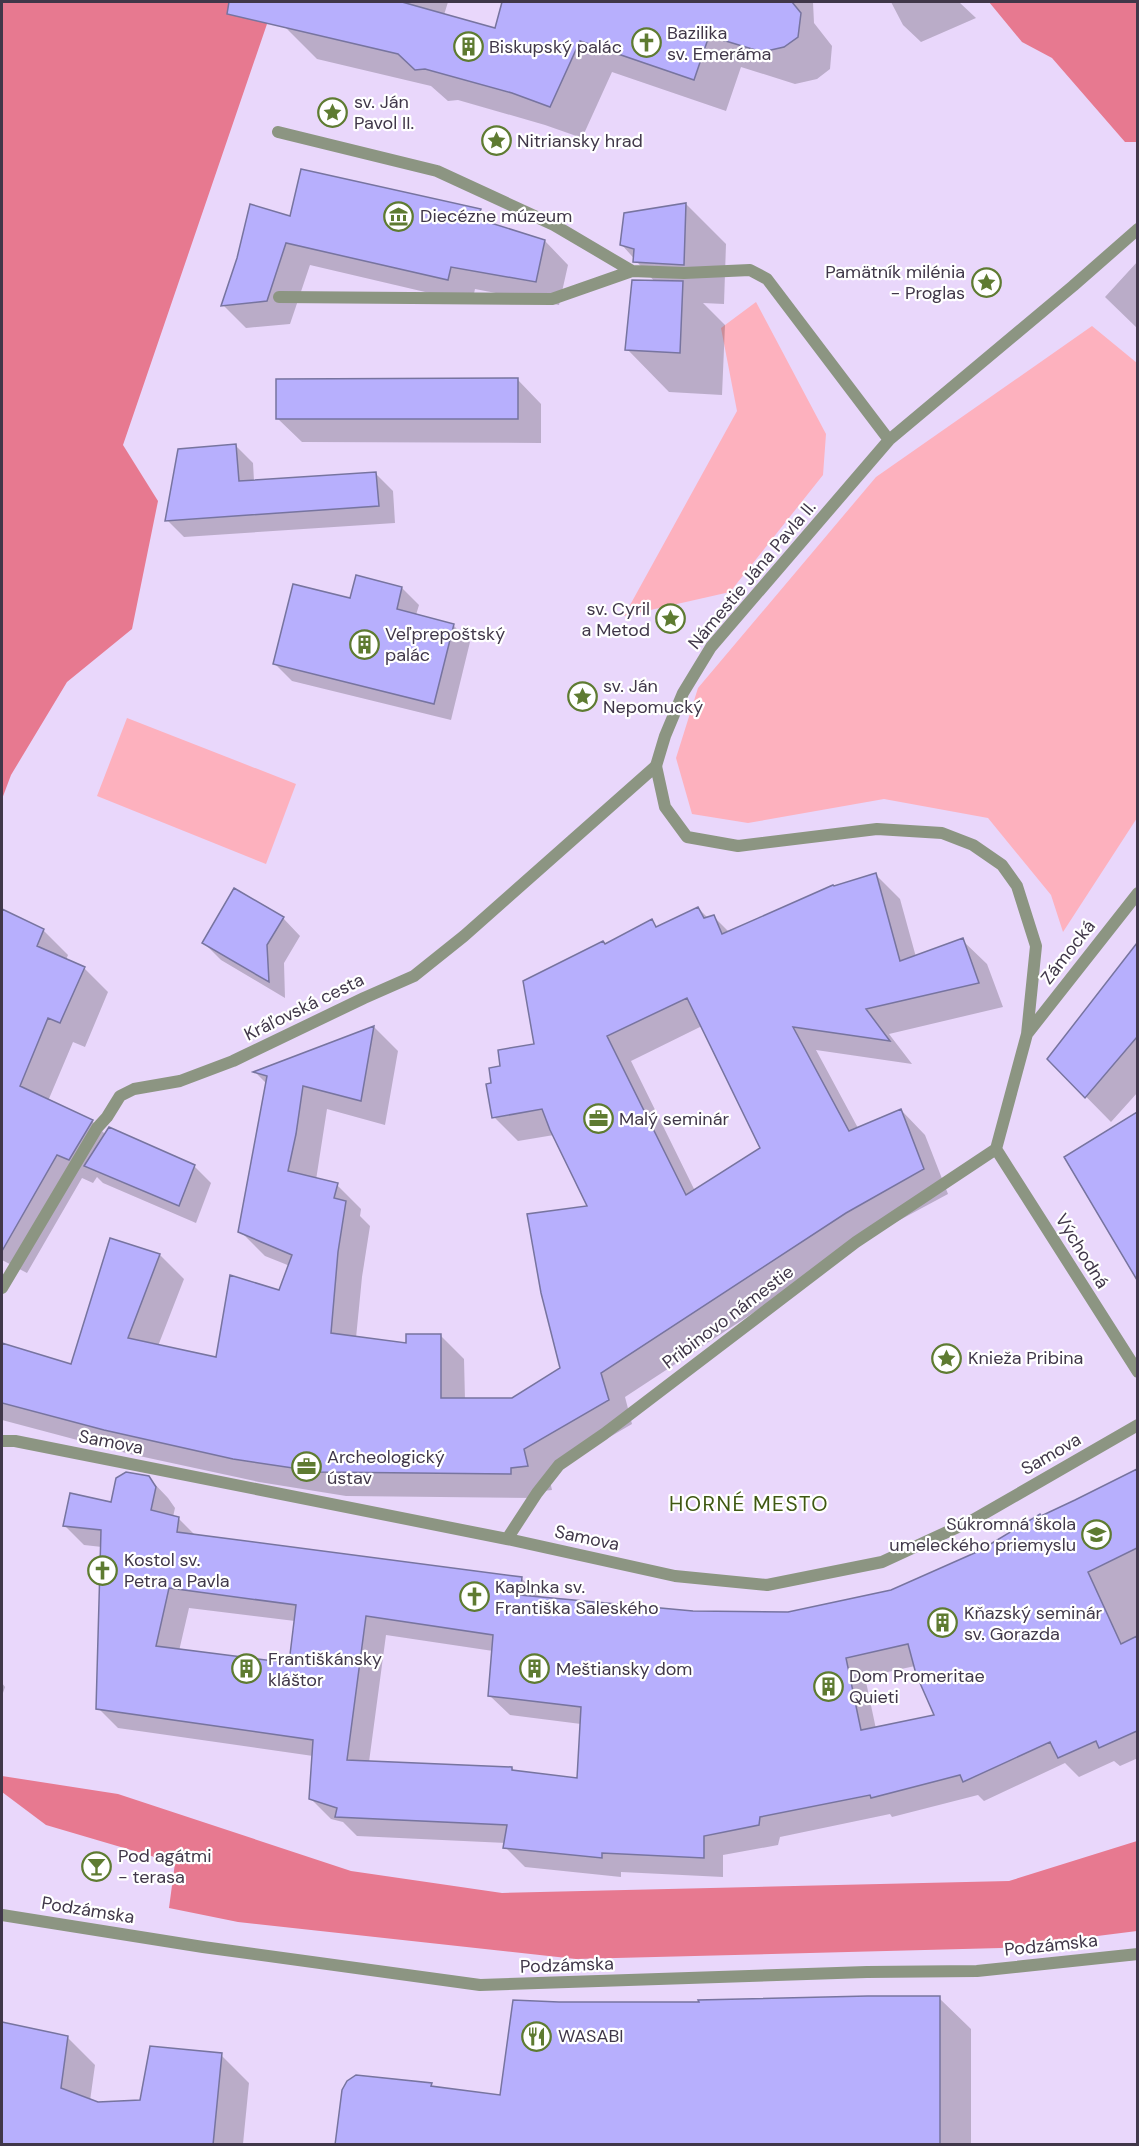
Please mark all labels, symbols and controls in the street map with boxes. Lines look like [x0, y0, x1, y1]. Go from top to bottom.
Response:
place label: Bazilika sv. Emeráma [667, 21, 771, 66]
church icon: Bazilika sv. Emeráma [630, 27, 662, 59]
building icon: Biskupský palác [452, 31, 484, 63]
place label: Biskupský palác [489, 35, 622, 59]
place label: sv. Ján Pavol II. [354, 90, 414, 135]
place icon: sv. Ján Pavol II. [317, 96, 349, 128]
place icon: Nitriansky hrad [480, 125, 512, 157]
place label: Nitriansky hrad [517, 129, 643, 153]
museum icon: Diecézne múzeum [383, 200, 415, 232]
place label: Diecézne múzeum [420, 204, 572, 228]
place label: Pamätník milénia - Proglas [825, 260, 965, 305]
place icon: Pamätník milénia - Proglas [970, 266, 1002, 298]
street label: Námestie Jána Pavla II. [683, 496, 821, 654]
place label: sv. Cyril a Metod [582, 597, 650, 642]
place icon: sv. Cyril a Metod [655, 603, 687, 635]
place label: Veľprepoštský palác [385, 622, 505, 667]
building icon: Veľprepoštský palác [348, 628, 380, 660]
place label: sv. Ján Nepomucký [603, 674, 703, 719]
place icon: sv. Ján Nepomucký [566, 680, 598, 712]
street label: Zámocká [1035, 915, 1101, 989]
street label: Kráľovská cesta [240, 968, 368, 1046]
office icon: Malý seminár [582, 1103, 614, 1135]
place label: Malý seminár [619, 1107, 729, 1131]
street label: Východná [1050, 1209, 1114, 1293]
street label: Pribinovo námestie [657, 1260, 799, 1374]
place icon: Knieža Pribina [931, 1342, 963, 1374]
place label: Knieža Pribina [968, 1346, 1083, 1370]
street label: Samova [77, 1424, 145, 1460]
street label: Samova [1017, 1427, 1085, 1481]
place label: Archeologický ústav [327, 1445, 445, 1490]
office icon: Archeologický ústav [290, 1451, 322, 1483]
district label: HORNÉ MESTO [669, 1490, 829, 1518]
place label: Súkromná škola umeleckého priemyslu [889, 1512, 1076, 1557]
school or university icon: Súkromná škola umeleckého priemyslu [1081, 1518, 1113, 1550]
street label: Samova [553, 1519, 621, 1557]
place label: Kostol sv. Petra a Pavla [124, 1548, 229, 1593]
church icon: Kostol sv. Petra a Pavla [87, 1554, 119, 1586]
place label: Kaplnka sv. Františka Saleského [495, 1575, 659, 1620]
church icon: Kaplnka sv. Františka Saleského [458, 1581, 490, 1613]
place label: Kňazský seminár sv. Gorazda [964, 1601, 1103, 1646]
building icon: Kňazský seminár sv. Gorazda [927, 1607, 959, 1639]
place label: Františkánsky kláštor [268, 1647, 382, 1692]
building icon: Františkánsky kláštor [231, 1653, 263, 1685]
building icon: Meštiansky dom [519, 1653, 551, 1685]
place label: Meštiansky dom [556, 1657, 692, 1681]
place label: Dom Promeritae Quieti [849, 1664, 985, 1709]
building icon: Dom Promeritae Quieti [812, 1670, 844, 1702]
place label: Pod agátmi - terasa [118, 1844, 211, 1889]
bar icon: Pod agátmi - terasa [81, 1850, 113, 1882]
street label: Podzámska [40, 1891, 136, 1929]
street label: Podzámska [1003, 1928, 1099, 1962]
street label: Podzámska [520, 1951, 614, 1979]
restaurant icon: WASABI [521, 2020, 553, 2052]
place label: WASABI [558, 2024, 624, 2048]

